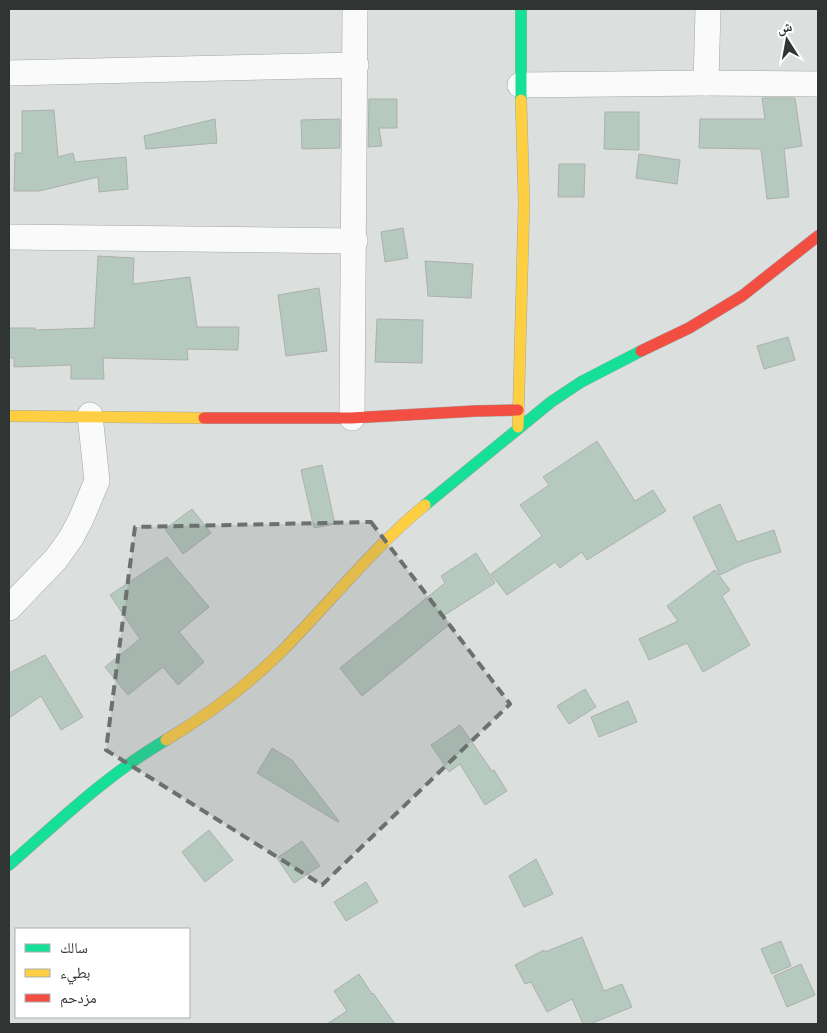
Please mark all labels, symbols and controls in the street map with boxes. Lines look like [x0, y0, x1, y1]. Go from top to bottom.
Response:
north arrow [762, 15, 812, 65]
text: ش [776, 17, 794, 37]
legend [15, 928, 190, 1018]
text: سالك [60, 938, 88, 957]
text: بطيء [60, 963, 90, 985]
text: مزدحم [60, 988, 97, 1008]

